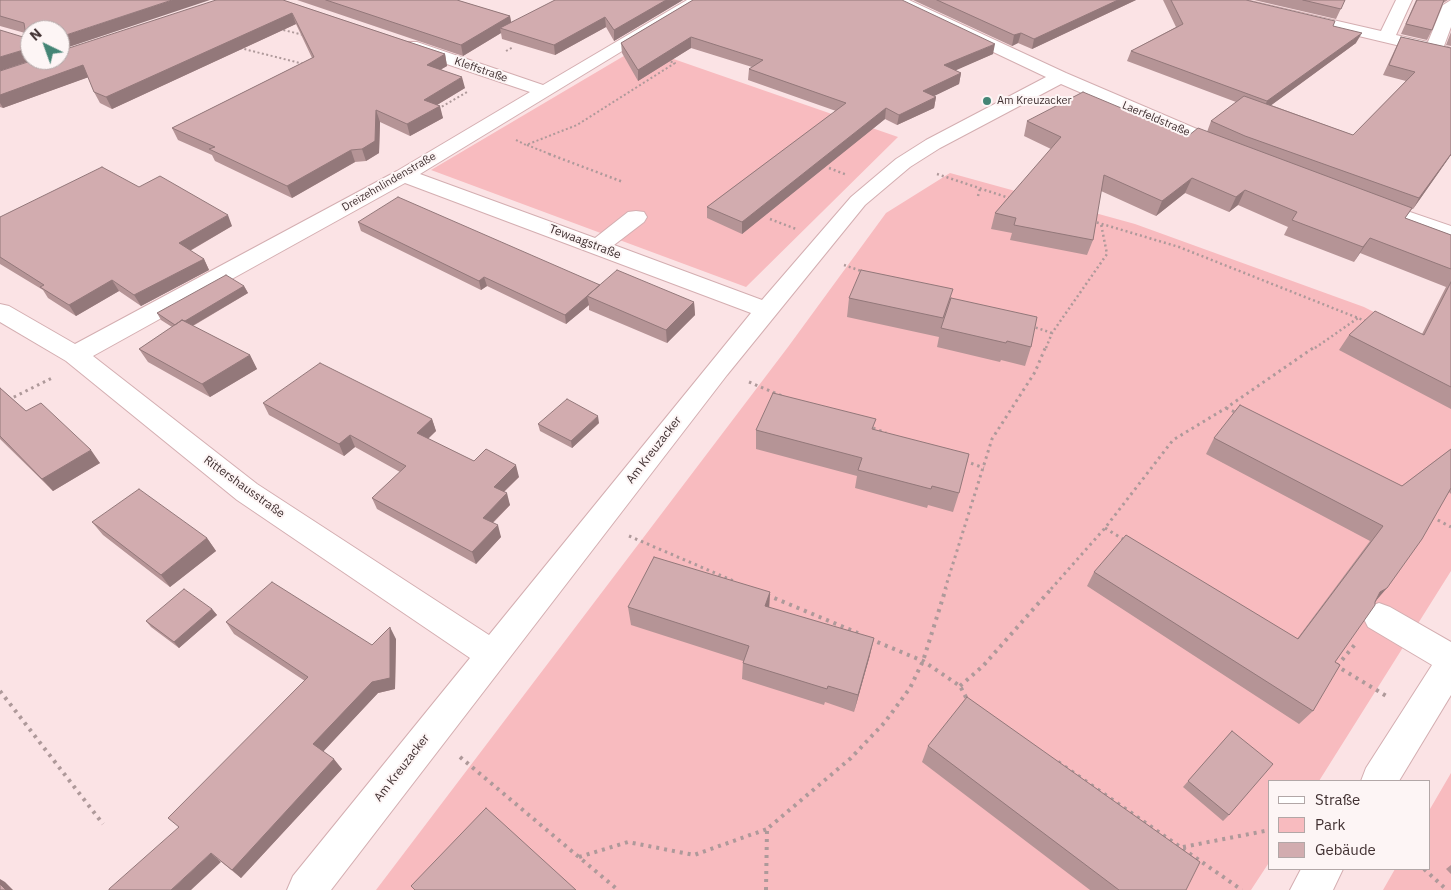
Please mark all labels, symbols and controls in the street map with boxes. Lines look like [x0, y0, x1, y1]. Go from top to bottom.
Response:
north arrow [20, 20, 70, 70]
text: N [26, 25, 45, 45]
street label: Kleffstraße [453, 55, 509, 85]
place label: Am Kreuzacker [997, 94, 1072, 108]
marker: Am Kreuzacker [981, 95, 993, 107]
street label: Laerfeldstraße [1120, 99, 1192, 139]
street label: Dreizehnlindenstraße [340, 150, 438, 214]
street label: Tewaagstraße [547, 222, 623, 262]
street label: Am Kreuzacker [623, 414, 685, 486]
street label: Rittershausstraße [201, 453, 287, 521]
street label: Am Kreuzacker [371, 732, 433, 804]
legend [1268, 780, 1431, 870]
text: Straße [1315, 790, 1360, 809]
text: Park [1315, 815, 1345, 834]
text: Gebäude [1315, 840, 1376, 859]

